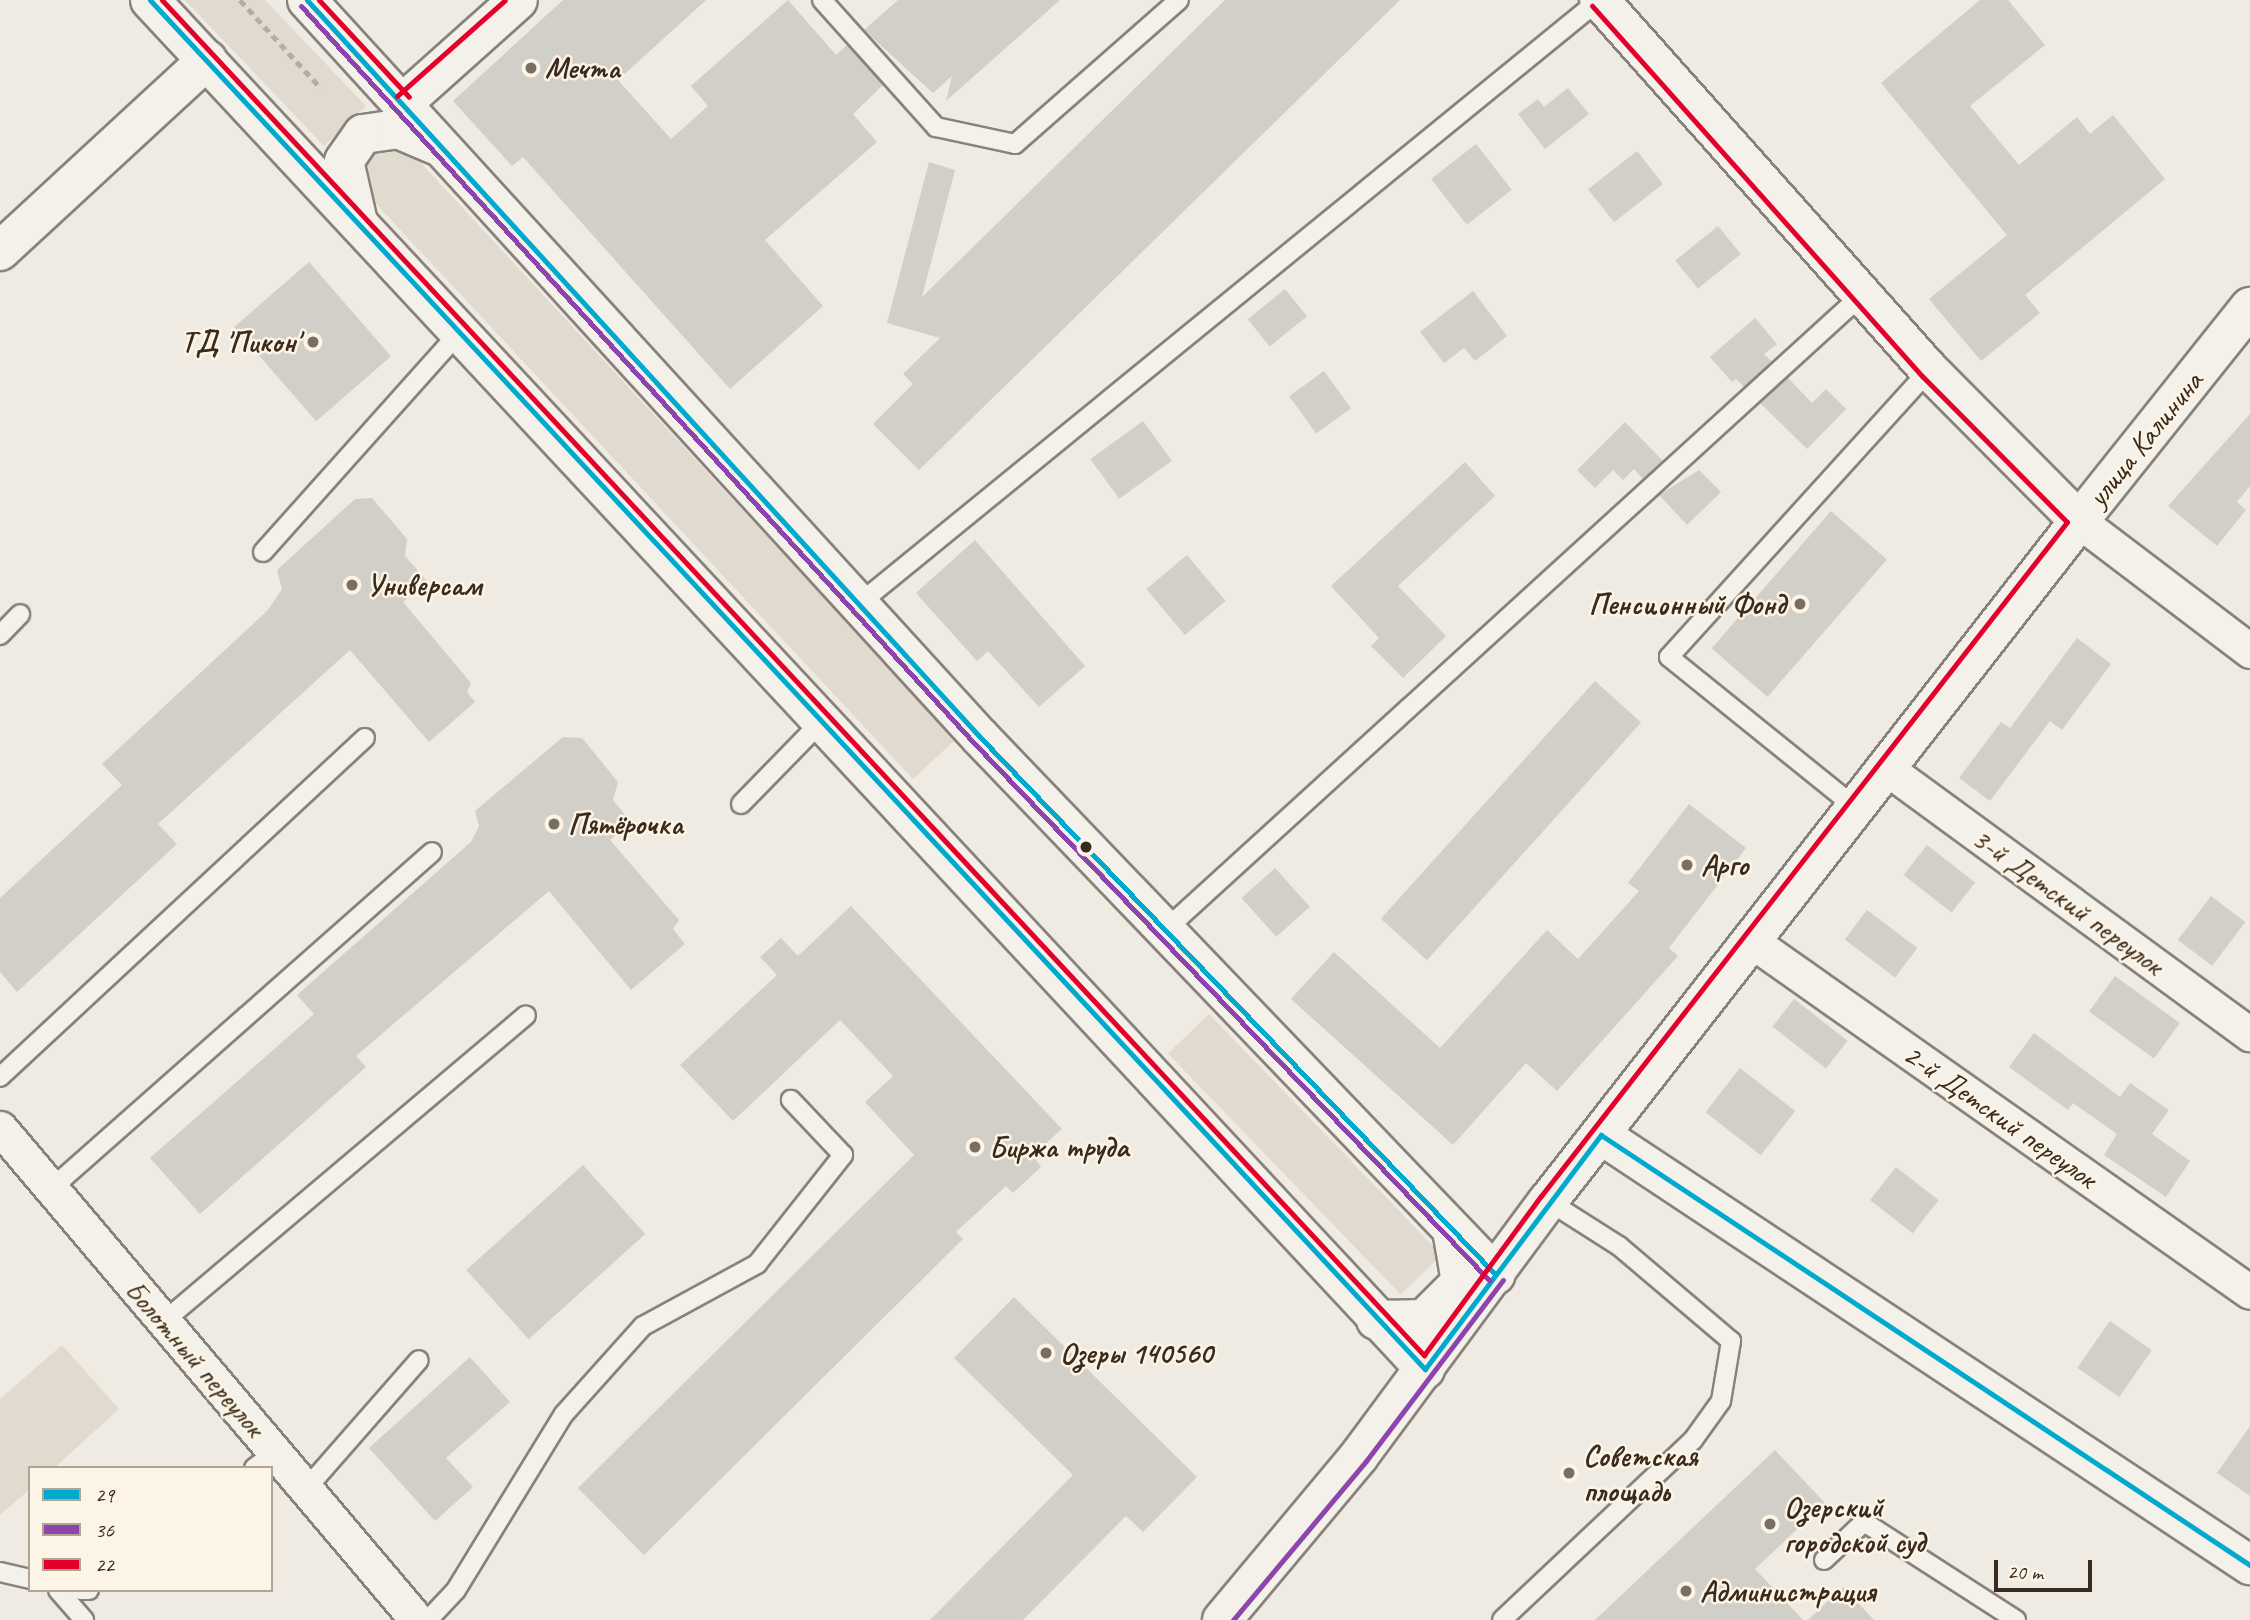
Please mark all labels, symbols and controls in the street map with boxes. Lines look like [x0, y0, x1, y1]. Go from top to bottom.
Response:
place label: Мечта [545, 50, 620, 86]
marker: Мечта [523, 60, 539, 76]
place label: ТД 'Пикон' [181, 324, 299, 360]
marker: ТД 'Пикон' [305, 334, 321, 350]
street label: улица Калинина [2079, 364, 2211, 514]
place label: Универсам [366, 567, 482, 603]
marker: Универсам [344, 577, 360, 593]
place label: Пенсионный Фонд [1589, 586, 1786, 622]
marker: Пенсионный Фонд [1792, 596, 1808, 612]
place label: Пятёрочка [568, 806, 683, 842]
marker: Пятёрочка [546, 816, 562, 832]
street label: 3-й Детский переулок [1965, 820, 2171, 982]
unlabelled marker [1079, 840, 1093, 854]
place label: Арго [1701, 847, 1748, 883]
marker: Арго [1679, 857, 1695, 873]
street label: 2-й Детский переулок [1896, 1036, 2104, 1196]
place label: Биржа труда [989, 1129, 1128, 1165]
marker: Биржа труда [967, 1139, 983, 1155]
street label: Болотный переулок [117, 1272, 273, 1444]
place label: Озеры 140560 [1060, 1335, 1213, 1371]
marker: Озеры 140560 [1038, 1345, 1054, 1361]
place label: Советская площадь [1583, 1438, 1698, 1508]
marker: Советская площадь [1561, 1465, 1577, 1481]
legend [28, 1466, 273, 1592]
text: 29 [95, 1482, 114, 1508]
place label: Озерский городской суд [1784, 1489, 1925, 1560]
marker: Озерский городской суд [1762, 1516, 1778, 1532]
text: 36 [95, 1517, 114, 1543]
scale bar [1998, 1546, 2096, 1590]
text: 22 [95, 1552, 114, 1578]
text: 20 m [2007, 1559, 2043, 1585]
place label: Администрация [1700, 1573, 1876, 1609]
marker: Администрация [1678, 1583, 1694, 1599]

